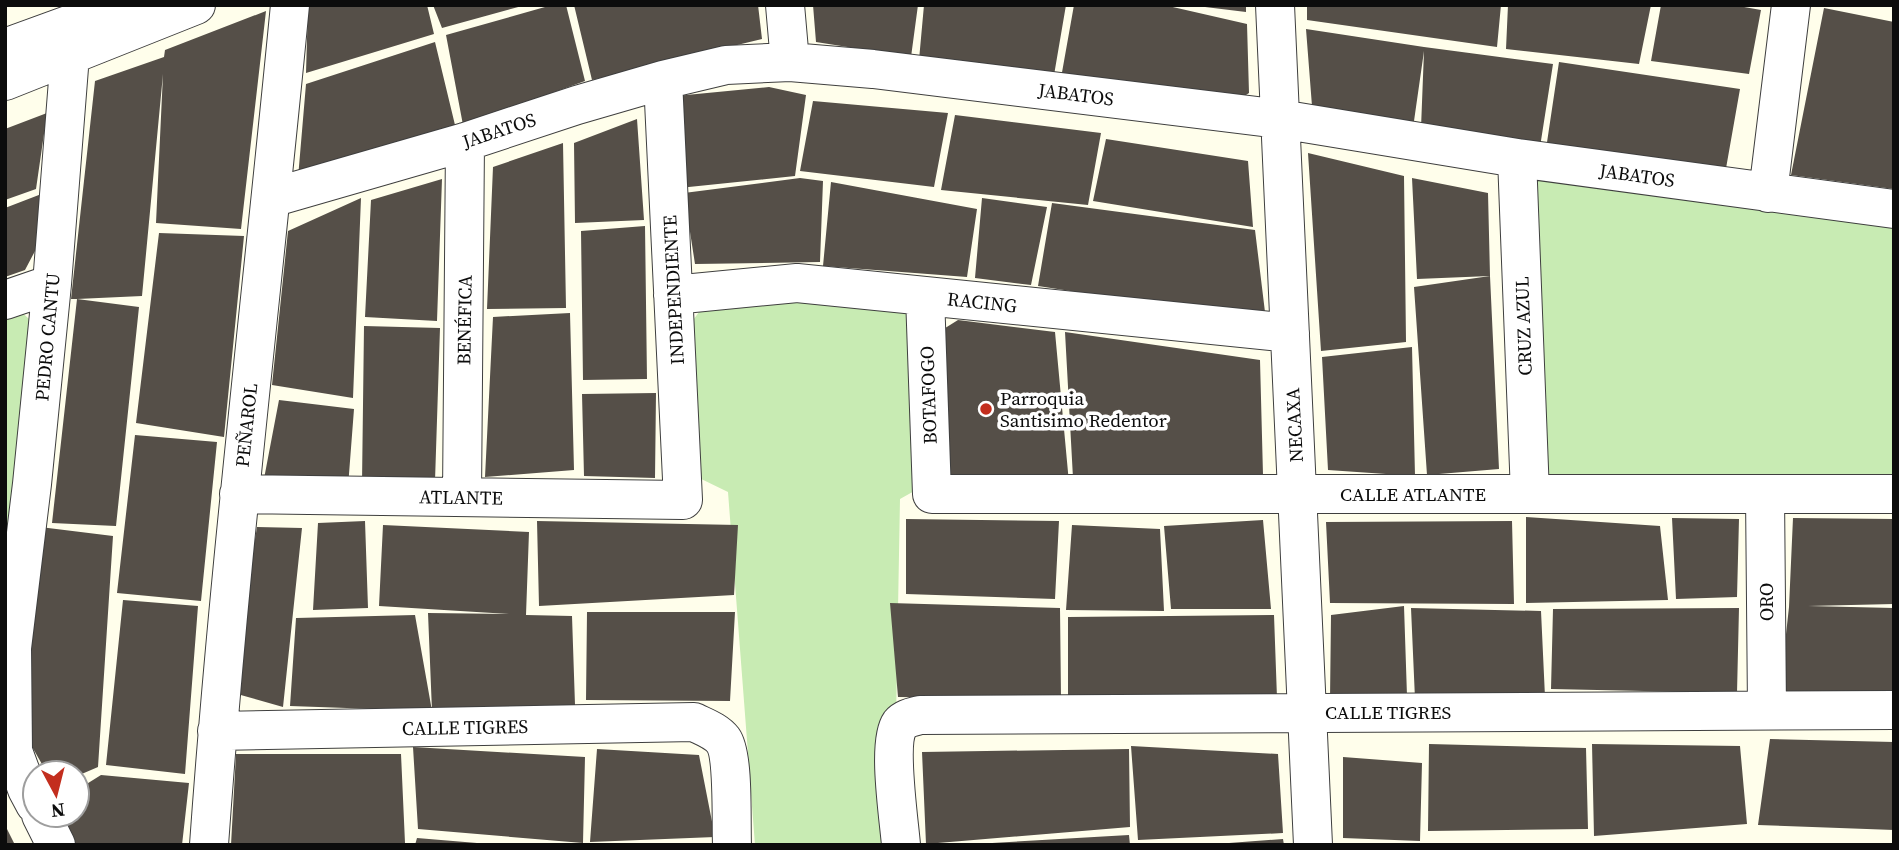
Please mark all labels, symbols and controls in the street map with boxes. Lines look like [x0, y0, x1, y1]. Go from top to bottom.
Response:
street label: JABATOS [1036, 76, 1115, 112]
street label: JABATOS [458, 106, 539, 154]
street label: JABATOS [1597, 157, 1676, 193]
street label: INDEPENDIENTE [656, 215, 690, 365]
street label: PEDRO CANTU [28, 272, 66, 402]
street label: BENÉFICA [450, 274, 478, 365]
street label: CRUZ AZUL [1508, 276, 1538, 376]
street label: RACING [946, 285, 1018, 319]
street label: BOTAFOGO [913, 345, 943, 445]
street label: PEÑAROL [229, 382, 263, 468]
place label: Parroquia Santisimo Redentor [1000, 385, 1167, 433]
street label: NECAXA [1279, 387, 1309, 463]
marker: Parroquia Santisimo Redentor [978, 401, 994, 417]
street label: CALLE ATLANTE [1340, 481, 1486, 507]
street label: ATLANTE [419, 483, 503, 511]
street label: ORO [1753, 583, 1779, 621]
street label: CALLE TIGRES [1325, 699, 1451, 725]
street label: CALLE TIGRES [402, 713, 528, 741]
north arrow [21, 759, 91, 829]
text: N [49, 797, 67, 825]

